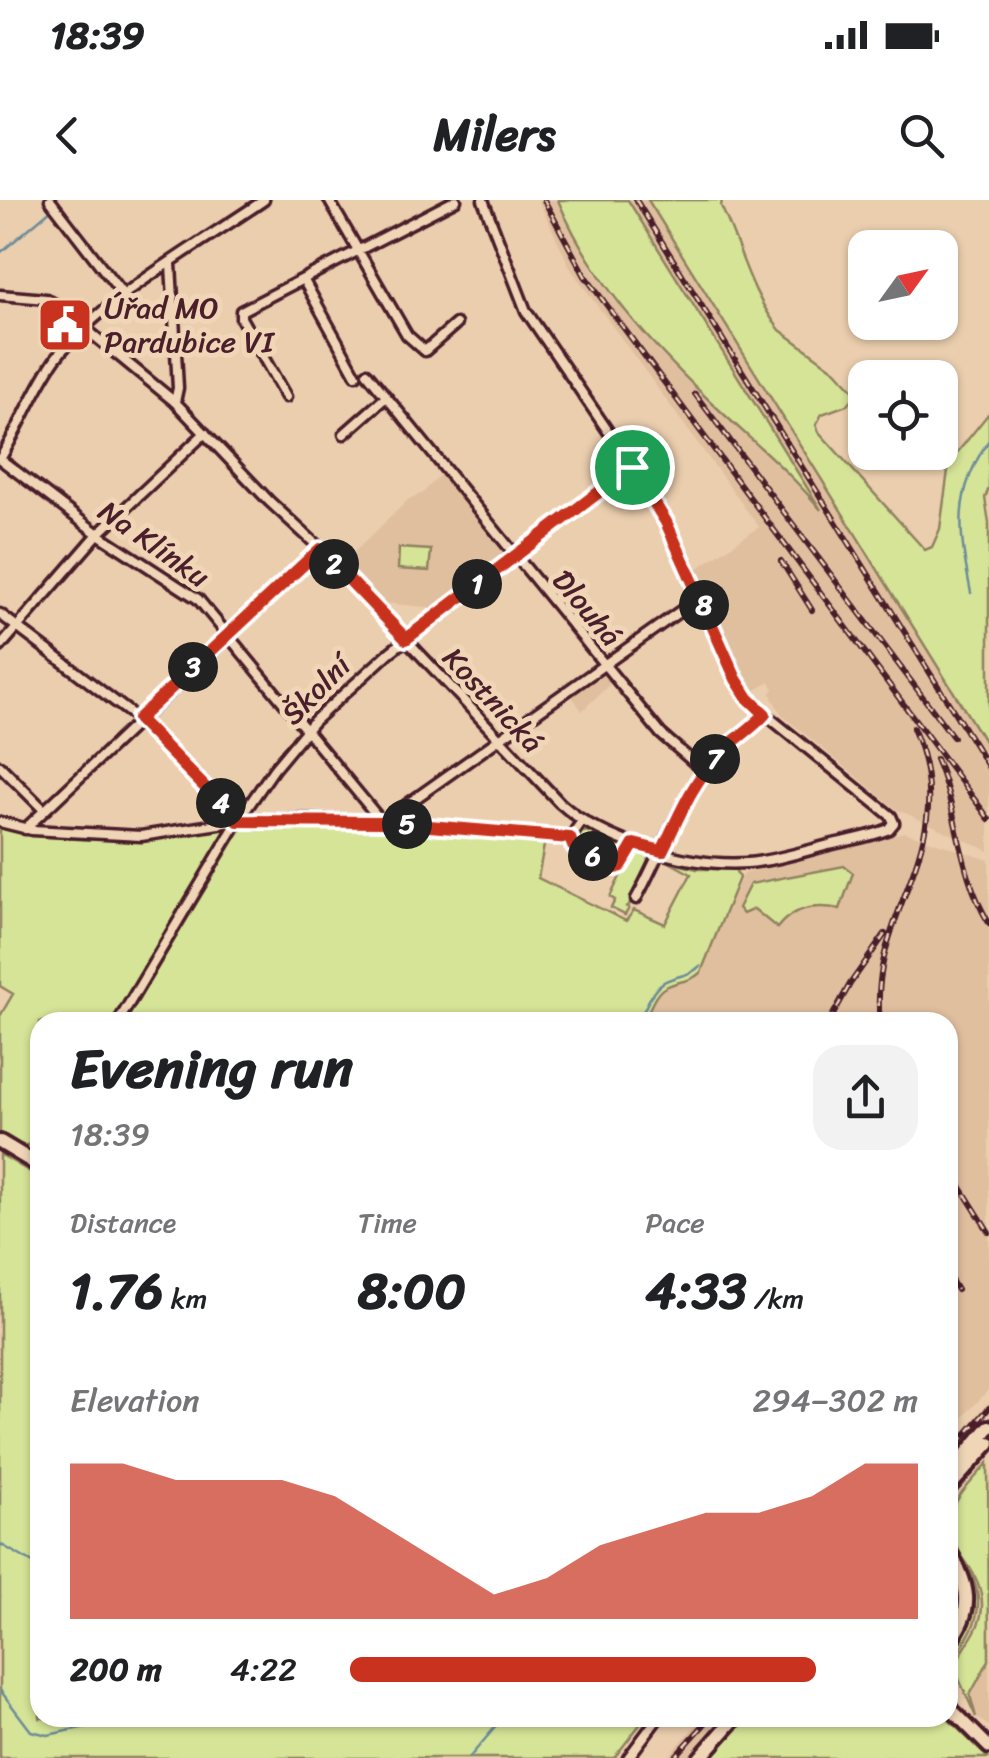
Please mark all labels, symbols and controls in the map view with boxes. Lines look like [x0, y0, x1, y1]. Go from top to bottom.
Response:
text: 18:39 [50, 2, 145, 69]
text: Milers [434, 95, 556, 175]
icon: back [40, 108, 95, 163]
icon: search [894, 108, 949, 163]
north arrow [848, 230, 958, 340]
map controls [848, 230, 958, 470]
place label: Úřad MO Pardubice VI [104, 281, 276, 369]
public building icon: Úřad MO Pardubice VI [35, 295, 95, 355]
button: locate [848, 360, 958, 470]
pin [590, 425, 675, 510]
icon: arrive [605, 440, 660, 495]
street label: Na Klínku [87, 485, 221, 603]
pin: 2 [309, 539, 359, 589]
text: 2 [326, 539, 342, 588]
street label: Dlouhá [538, 557, 636, 659]
pin: 1 [452, 559, 502, 609]
text: 1 [471, 559, 483, 608]
pin: 8 [679, 580, 729, 630]
text: 8 [696, 580, 712, 629]
street label: Kostnická [429, 634, 557, 766]
street label: Školní [268, 639, 367, 738]
pin: 3 [168, 642, 218, 692]
text: 3 [185, 642, 201, 691]
pin: 7 [690, 734, 740, 784]
text: 7 [707, 734, 723, 783]
pin: 4 [196, 778, 246, 828]
text: 4 [212, 778, 230, 827]
pin: 5 [382, 799, 432, 849]
text: 5 [398, 799, 416, 848]
pin: 6 [568, 831, 618, 881]
text: 6 [585, 831, 601, 880]
text: Evening run [70, 1020, 353, 1117]
button: share [813, 1045, 918, 1150]
text: 18:39 [70, 1106, 150, 1163]
text: Distance [70, 1198, 176, 1247]
text: Time [358, 1198, 417, 1247]
text: Pace [645, 1198, 705, 1247]
text: 1.76 [70, 1247, 164, 1336]
text: 8:00 [358, 1247, 466, 1336]
text: 4:33 [645, 1247, 747, 1336]
text: km [164, 1274, 207, 1323]
text: /km [747, 1274, 804, 1323]
text: Elevation [70, 1372, 200, 1429]
text: 294–302 m [753, 1372, 918, 1429]
text: 200 m [70, 1641, 162, 1698]
text: 4:22 [230, 1641, 297, 1698]

